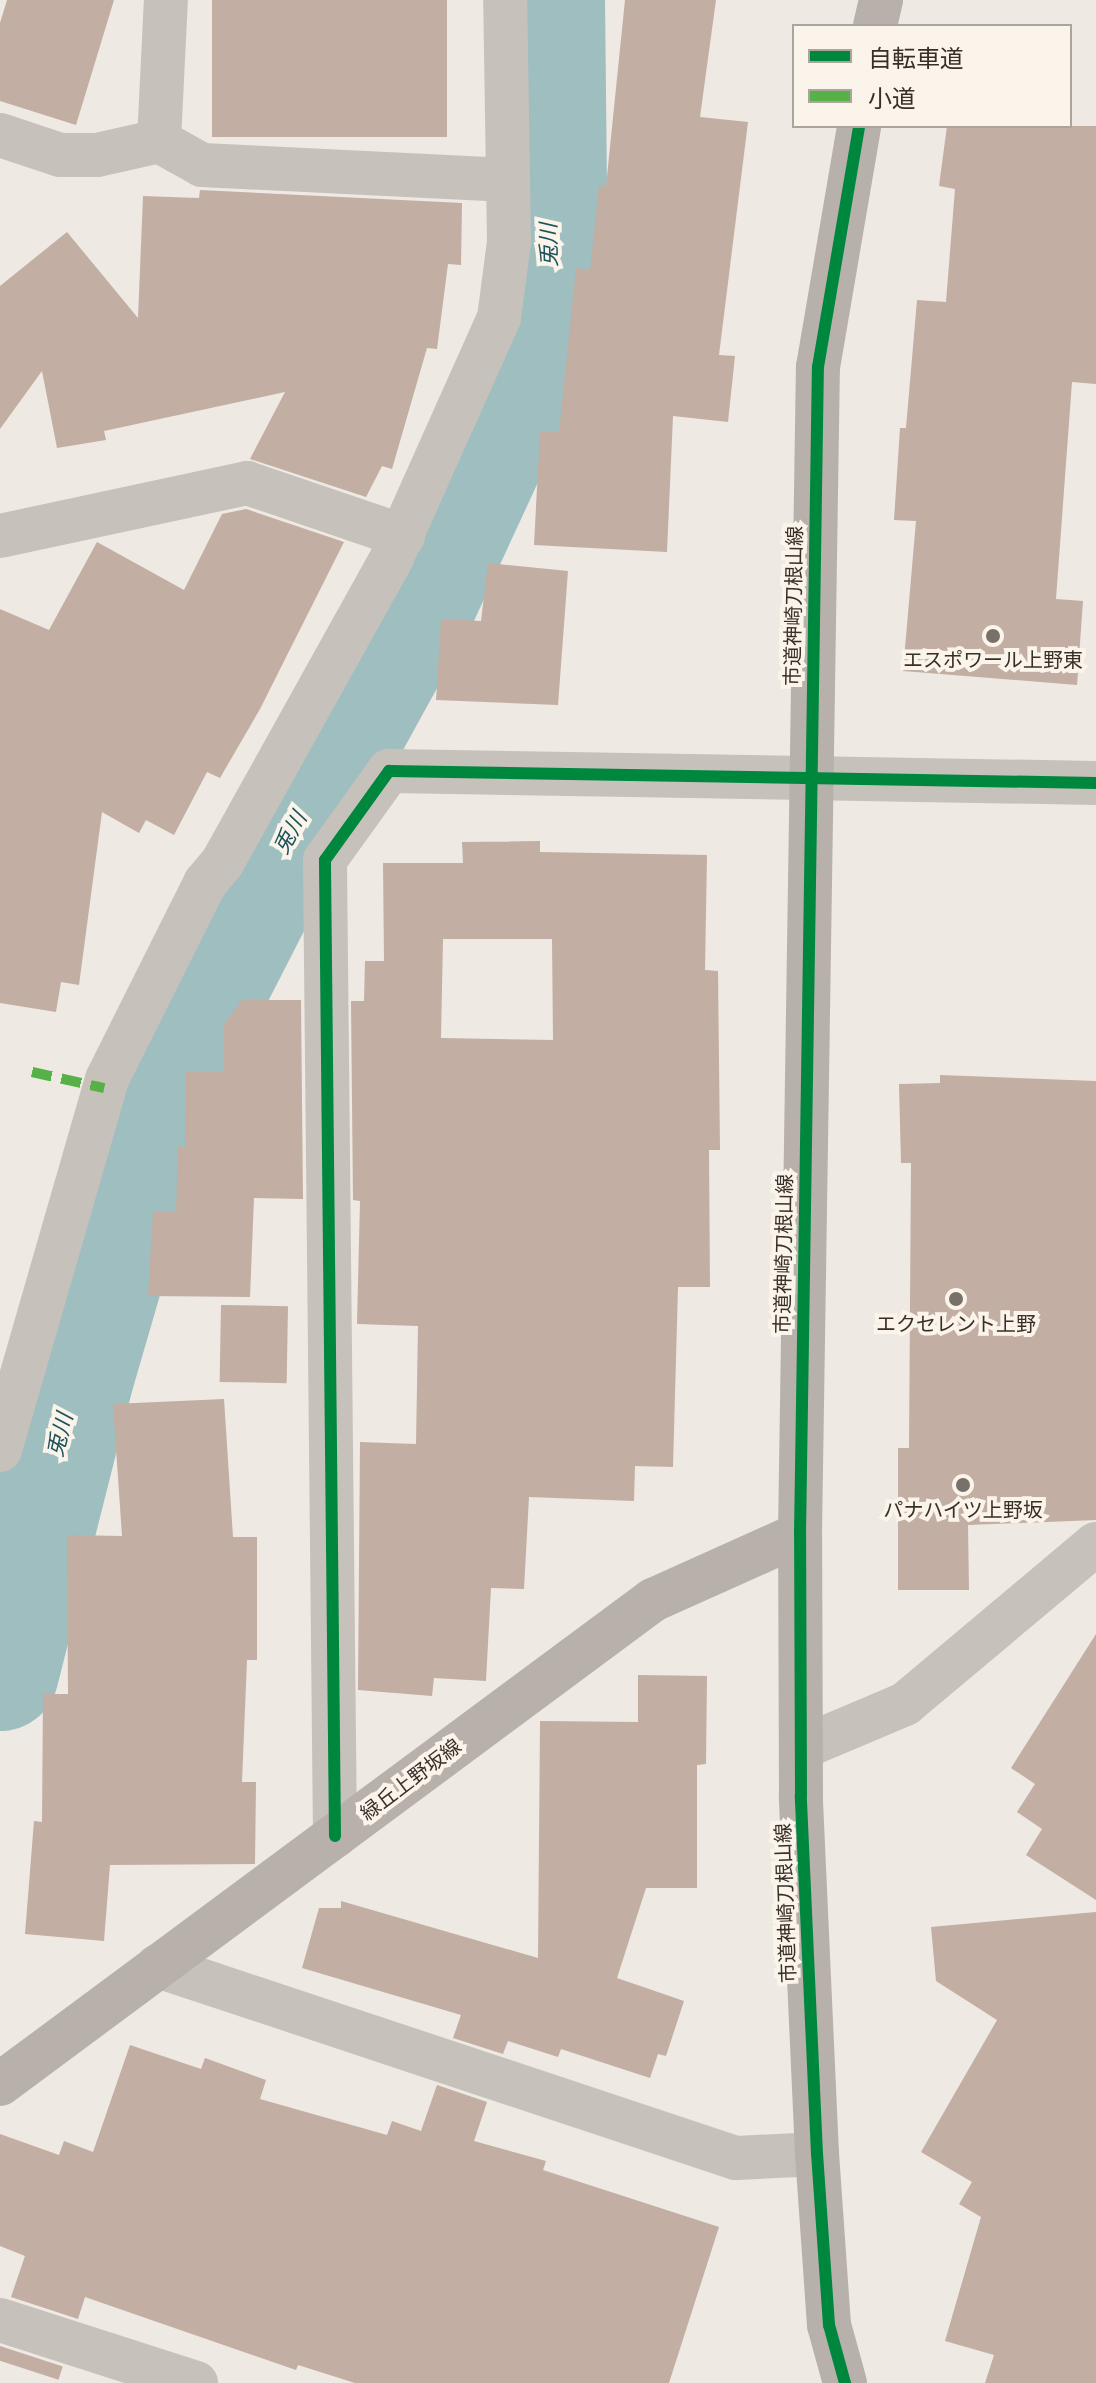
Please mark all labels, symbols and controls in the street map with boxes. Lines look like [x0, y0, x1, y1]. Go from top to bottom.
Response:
legend [792, 24, 1072, 128]
text: 自転車道 [868, 44, 964, 73]
text: 小道 [868, 84, 916, 113]
water label: 兎川 [535, 223, 563, 267]
street label: 市道神崎刀根山線 [781, 526, 807, 686]
marker: エスポワール上野東 [984, 627, 1002, 645]
place label: エスポワール上野東 [903, 648, 1083, 672]
water label: 兎川 [268, 807, 312, 859]
street label: 市道神崎刀根山線 [771, 1174, 797, 1334]
marker: エクセレント上野 [947, 1290, 965, 1308]
place label: エクセレント上野 [876, 1312, 1036, 1336]
water label: 兎川 [42, 1410, 78, 1460]
marker: パナハイツ上野坂 [954, 1476, 972, 1494]
place label: パナハイツ上野坂 [883, 1498, 1043, 1522]
street label: 緑丘上野坂線 [356, 1734, 466, 1826]
street label: 市道神崎刀根山線 [771, 1823, 801, 1983]

